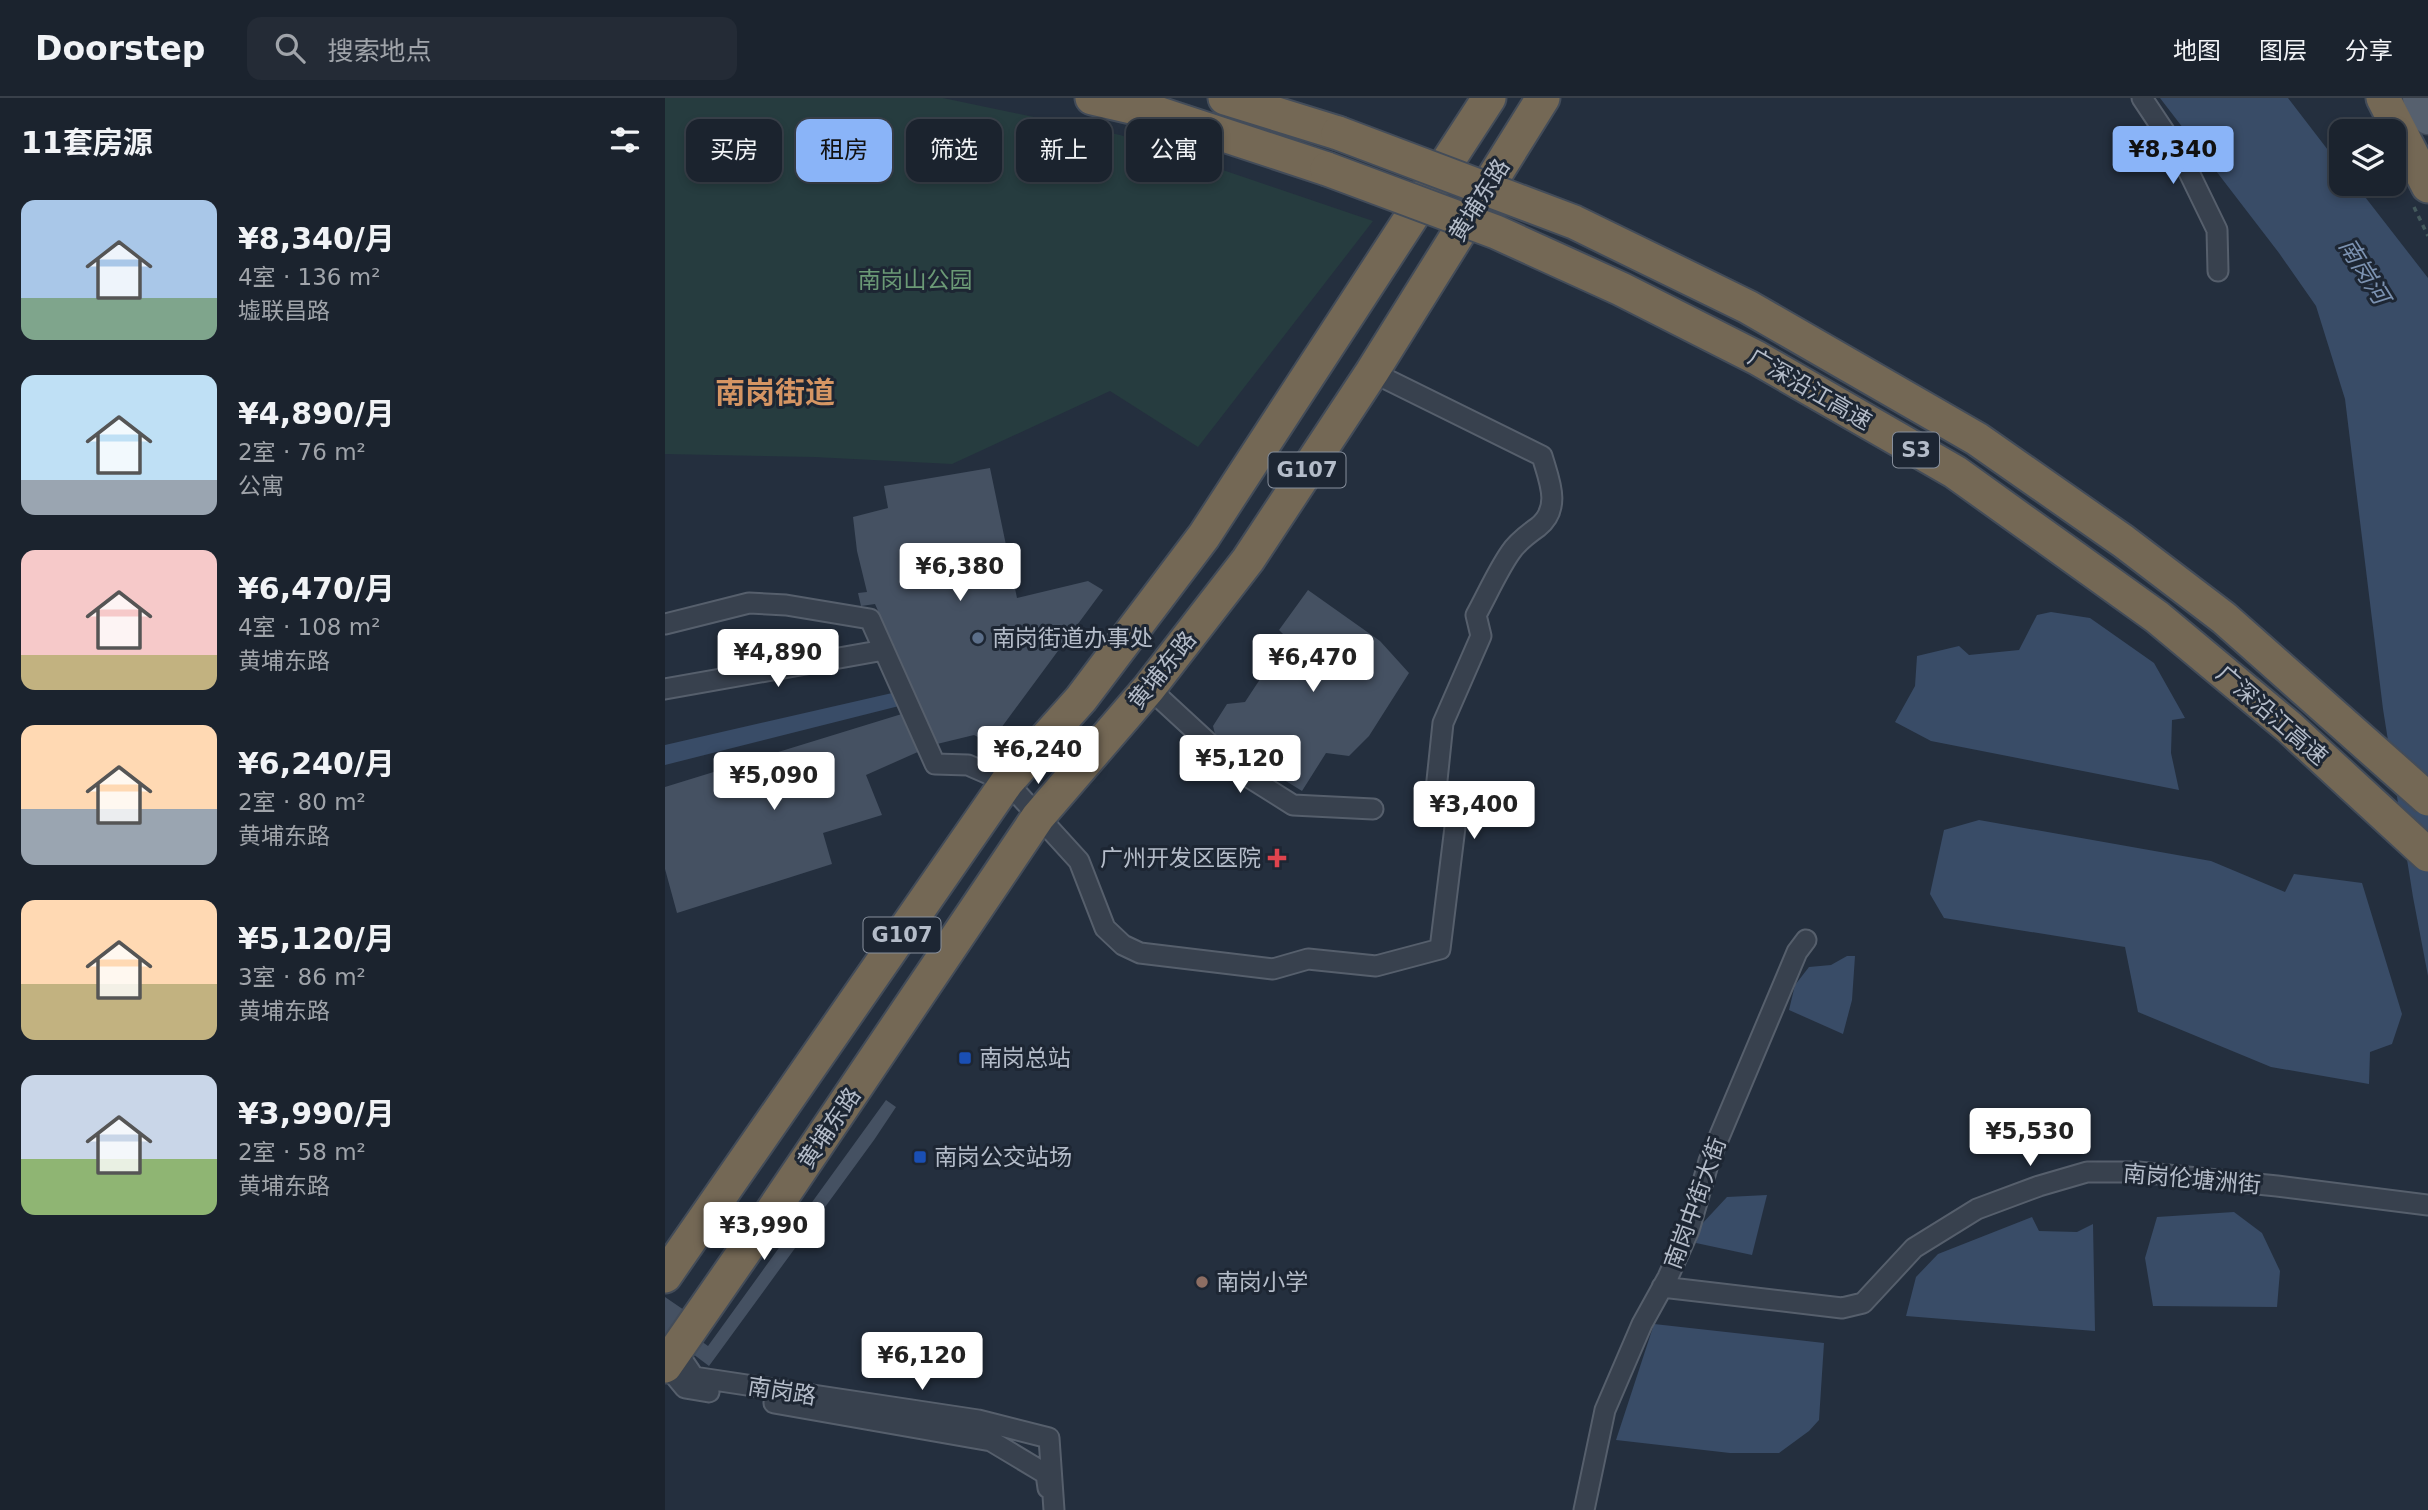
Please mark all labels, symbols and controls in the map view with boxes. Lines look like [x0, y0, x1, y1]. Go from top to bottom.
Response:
search box [247, 17, 737, 80]
text: Doorstep [35, 29, 205, 68]
icon: search [271, 29, 309, 67]
text: 搜索地点 [327, 36, 431, 66]
text: 地图 [2173, 37, 2221, 65]
text: 图层 [2259, 37, 2307, 65]
text: 分享 [2345, 37, 2393, 65]
chip: 买房 [686, 119, 782, 182]
chip: 租房 [796, 119, 892, 182]
chip: 筛选 [906, 119, 1002, 182]
chip: 新上 [1016, 119, 1112, 182]
chip: 公寓 [1126, 119, 1222, 182]
map controls [2329, 119, 2406, 196]
button: layers [2329, 119, 2406, 196]
icon: filters [606, 121, 644, 159]
text: 11套房源 [21, 125, 153, 160]
pin: ¥8,340 [2116, 126, 2230, 186]
text: ¥8,340 [2129, 136, 2217, 162]
street label: 黄埔东路 [1444, 154, 1514, 246]
text: ¥8,340/月 [238, 221, 395, 256]
icon: home [77, 228, 161, 312]
water label: 南岗河 [2333, 233, 2397, 312]
text: 4室 · 136 m² [238, 264, 380, 290]
park label: 南岗山公园 [858, 267, 973, 293]
text: 墟联昌路 [238, 298, 330, 324]
street label: 广深沿江高速 [1744, 343, 1876, 435]
district label: 南岗街道 [715, 375, 835, 410]
text: ¥4,890/月 [238, 396, 395, 431]
icon: home [77, 403, 161, 487]
road number: S3 [1893, 432, 1939, 468]
text: 2室 · 76 m² [238, 439, 366, 465]
road number: G107 [1269, 452, 1345, 488]
text: 公寓 [238, 473, 284, 499]
pin: ¥6,380 [903, 544, 1017, 603]
text: ¥6,380 [916, 553, 1004, 579]
text: ¥6,470/月 [238, 571, 395, 606]
icon: home [77, 578, 161, 662]
text: 4室 · 108 m² [238, 614, 380, 640]
place label: 南岗街道办事处 [992, 625, 1153, 651]
street label: 黄埔东路 [1123, 626, 1201, 714]
pin: ¥4,890 [721, 630, 835, 689]
marker: 南岗街道办事处 [970, 630, 986, 646]
pin: ¥6,470 [1256, 634, 1370, 694]
text: ¥4,890 [734, 639, 822, 665]
text: ¥6,470 [1269, 644, 1357, 670]
text: 黄埔东路 [238, 648, 330, 674]
street label: 广深沿江高速 [2211, 660, 2333, 770]
pin: ¥6,240 [981, 726, 1095, 786]
text: ¥6,240 [994, 736, 1082, 762]
pin: ¥5,120 [1183, 736, 1297, 795]
text: ¥5,120 [1196, 745, 1284, 771]
text: ¥6,240/月 [238, 746, 395, 781]
pin: ¥5,090 [717, 752, 831, 812]
icon: home [77, 753, 161, 837]
text: ¥5,090 [730, 762, 818, 788]
pin: ¥3,400 [1417, 782, 1531, 841]
text: 2室 · 80 m² [238, 789, 366, 815]
text: ¥3,400 [1430, 791, 1518, 817]
text: 黄埔东路 [238, 823, 330, 849]
place label: 广州开发区医院 [1100, 845, 1261, 871]
marker: 广州开发区医院 [1267, 848, 1287, 868]
road number: G107 [863, 918, 941, 952]
text: ¥5,120/月 [238, 921, 395, 956]
icon: home [77, 928, 161, 1012]
text: 3室 · 86 m² [238, 964, 366, 990]
text: 黄埔东路 [238, 998, 330, 1024]
place label: 南岗总站 [979, 1045, 1071, 1071]
marker: 南岗总站 [957, 1050, 973, 1066]
street label: 黄埔东路 [792, 1083, 866, 1173]
text: ¥3,990/月 [238, 1096, 395, 1131]
icon: home [77, 1103, 161, 1187]
pin: ¥5,530 [1973, 1108, 2087, 1168]
text: ¥5,530 [1986, 1118, 2074, 1144]
street label: 南岗中街大街 [1659, 1134, 1731, 1272]
text: 2室 · 58 m² [238, 1139, 366, 1165]
place label: 南岗公交站场 [934, 1144, 1072, 1170]
marker: 南岗公交站场 [912, 1149, 928, 1165]
street label: 南岗伦塘洲街 [2122, 1160, 2262, 1198]
text: 黄埔东路 [238, 1173, 330, 1199]
pin: ¥3,990 [707, 1202, 821, 1262]
text: ¥3,990 [720, 1212, 808, 1238]
place label: 南岗小学 [1216, 1269, 1308, 1295]
marker: 南岗小学 [1194, 1274, 1210, 1290]
pin: ¥6,120 [865, 1332, 979, 1392]
text: ¥6,120 [878, 1342, 966, 1368]
street label: 南岗路 [746, 1373, 818, 1409]

